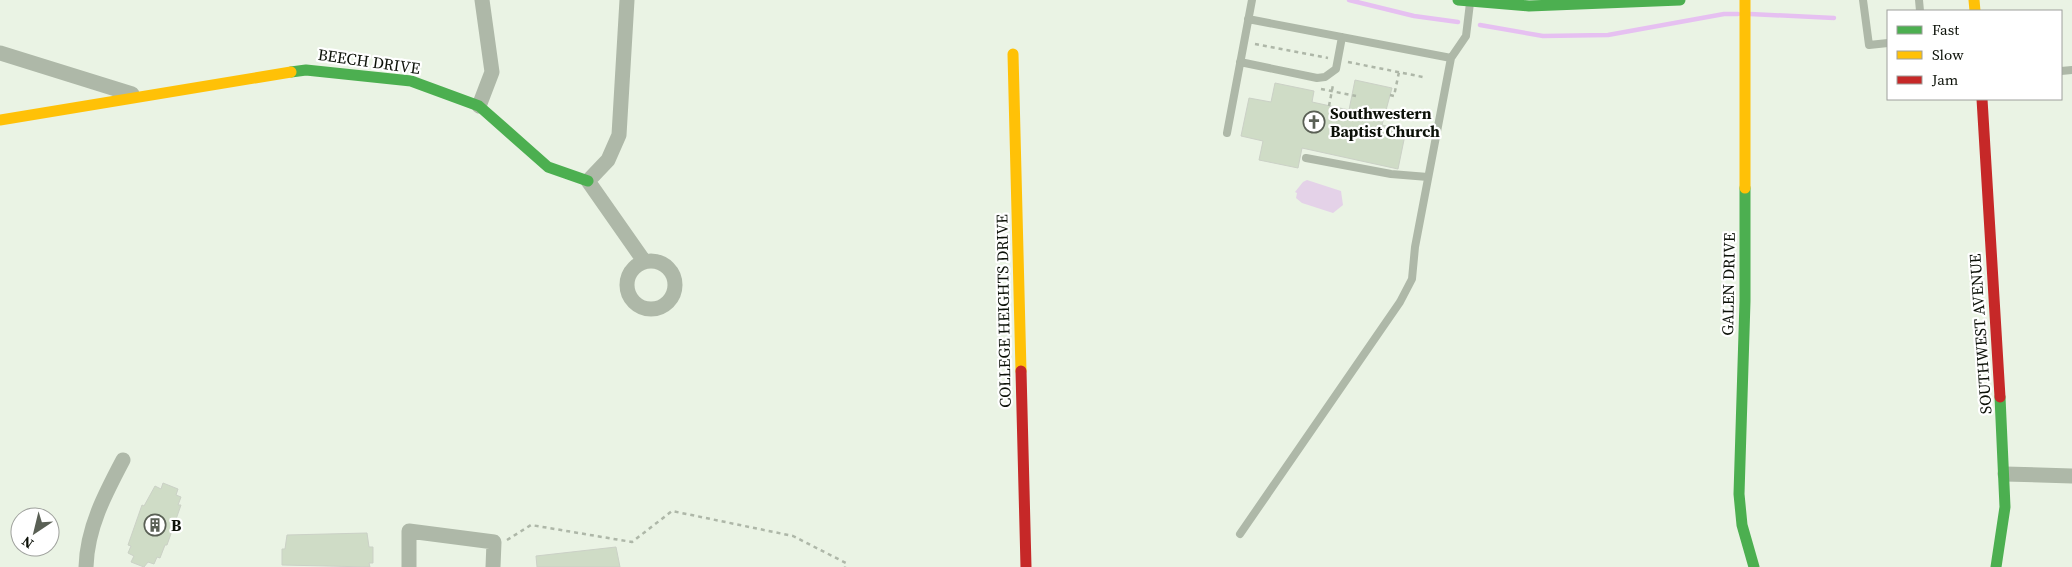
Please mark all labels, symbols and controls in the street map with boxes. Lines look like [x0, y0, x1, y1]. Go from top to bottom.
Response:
legend [1887, 10, 2062, 100]
text: Fast [1932, 19, 1959, 40]
street label: BEECH DRIVE [316, 43, 422, 79]
text: Slow [1932, 44, 1964, 65]
text: Jam [1931, 69, 1959, 90]
place label: Southwestern Baptist Church [1330, 102, 1440, 142]
church icon: Southwestern Baptist Church [1302, 110, 1326, 134]
street label: COLLEGE HEIGHTS DRIVE [990, 214, 1016, 408]
street label: GALEN DRIVE [1716, 232, 1740, 336]
street label: SOUTHWEST AVENUE [1963, 253, 1997, 415]
north arrow [10, 507, 60, 557]
building icon: B [143, 513, 167, 537]
place label: B [171, 514, 182, 536]
text: N [18, 532, 37, 554]

